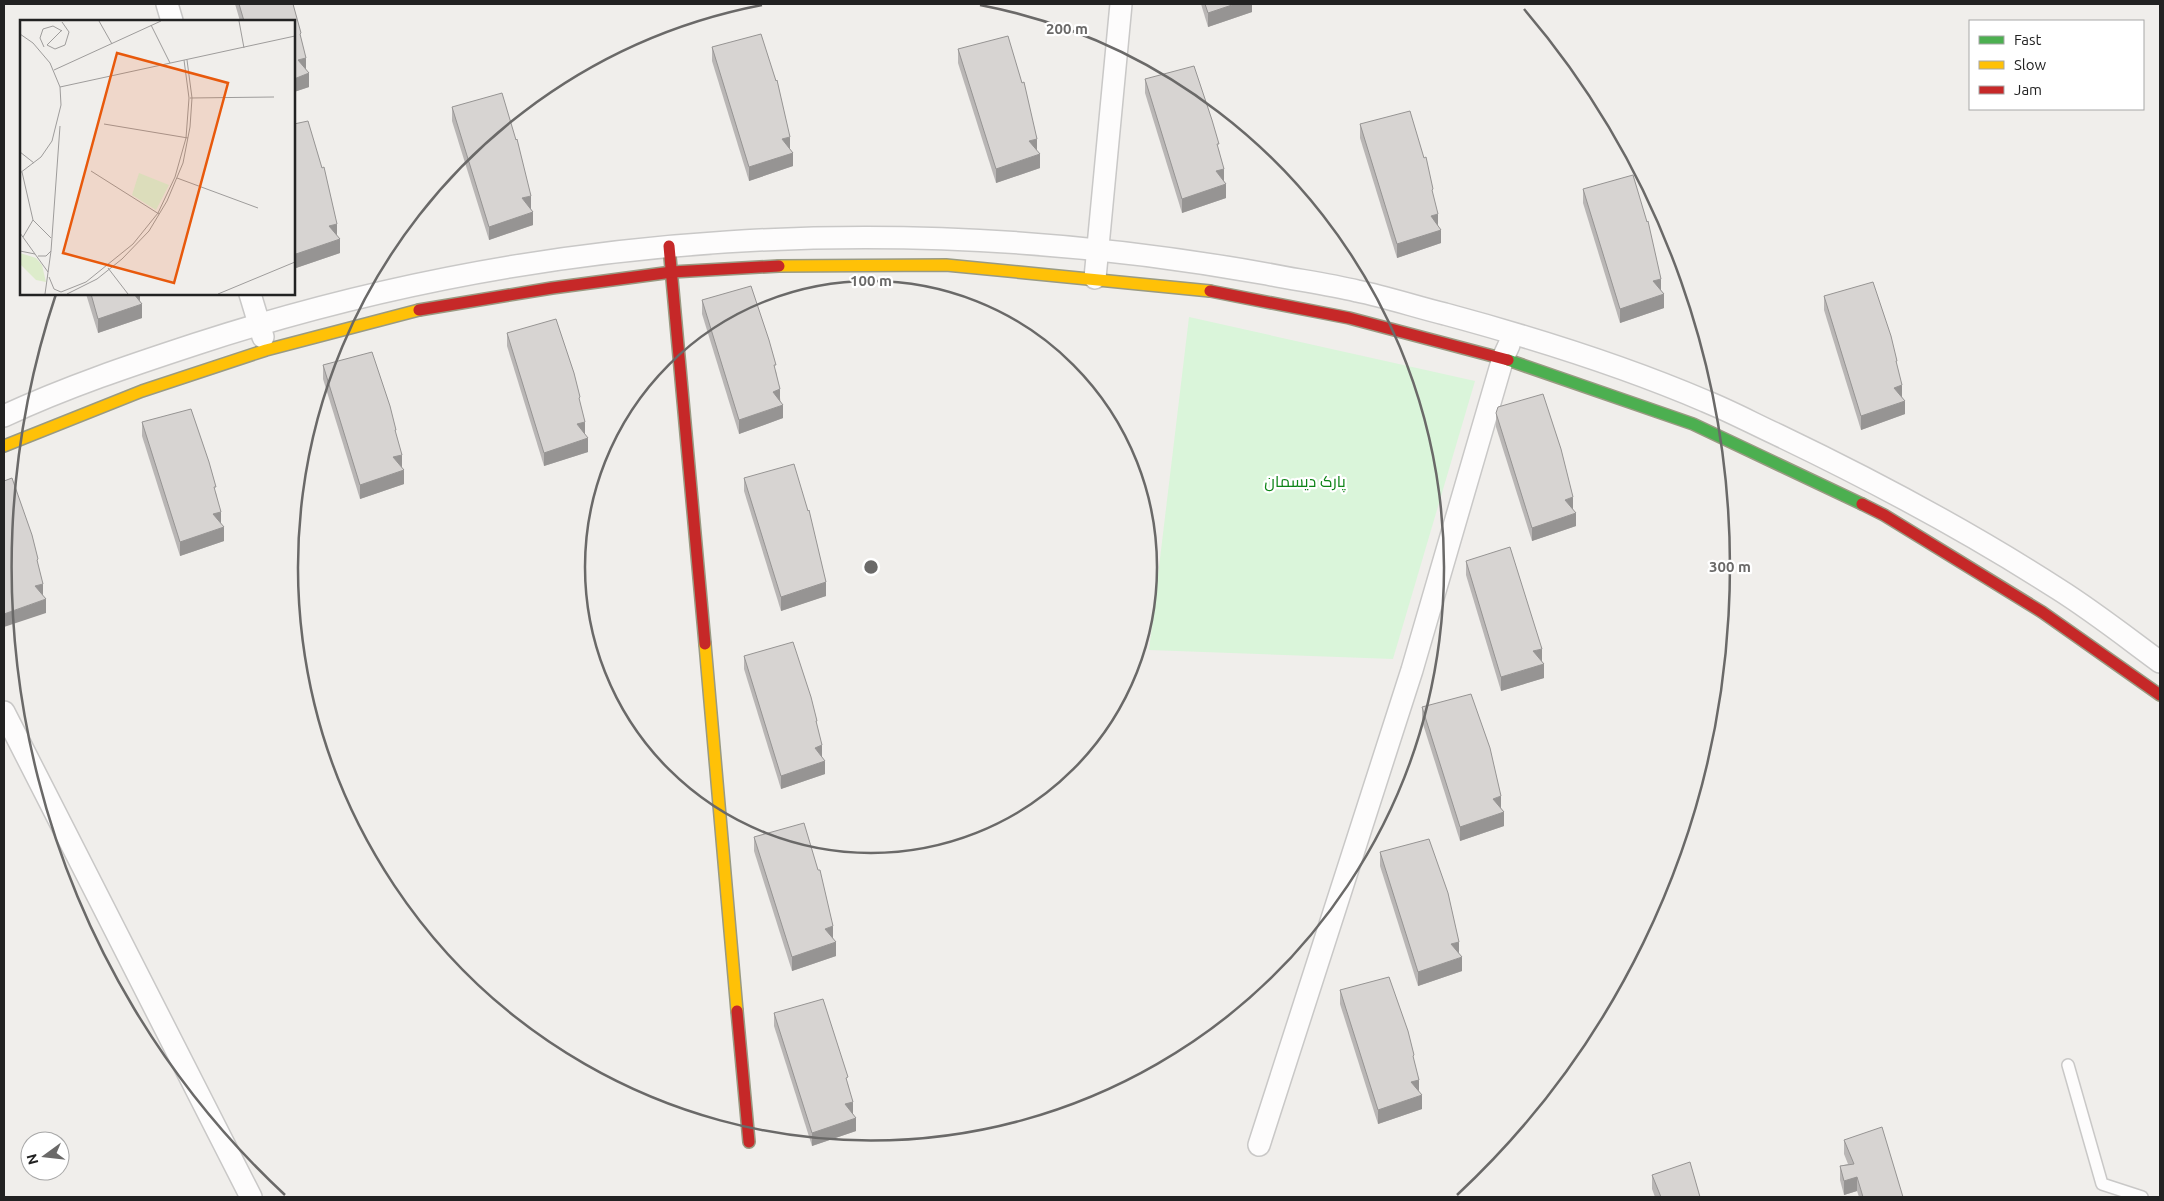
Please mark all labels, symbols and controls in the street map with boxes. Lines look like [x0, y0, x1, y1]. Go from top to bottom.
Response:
inset map [20, 20, 295, 295]
text: 200 m [1046, 20, 1088, 37]
legend [1969, 20, 2144, 110]
text: Fast [2014, 31, 2042, 48]
text: Slow [2014, 56, 2047, 73]
text: Jam [2014, 81, 2042, 98]
text: 100 m [850, 272, 892, 289]
park label: پارک دیسمان [1264, 472, 1346, 493]
centre of rings [862, 558, 880, 576]
text: 300 m [1709, 558, 1751, 575]
north arrow [20, 1131, 70, 1181]
text: N [23, 1152, 42, 1166]

